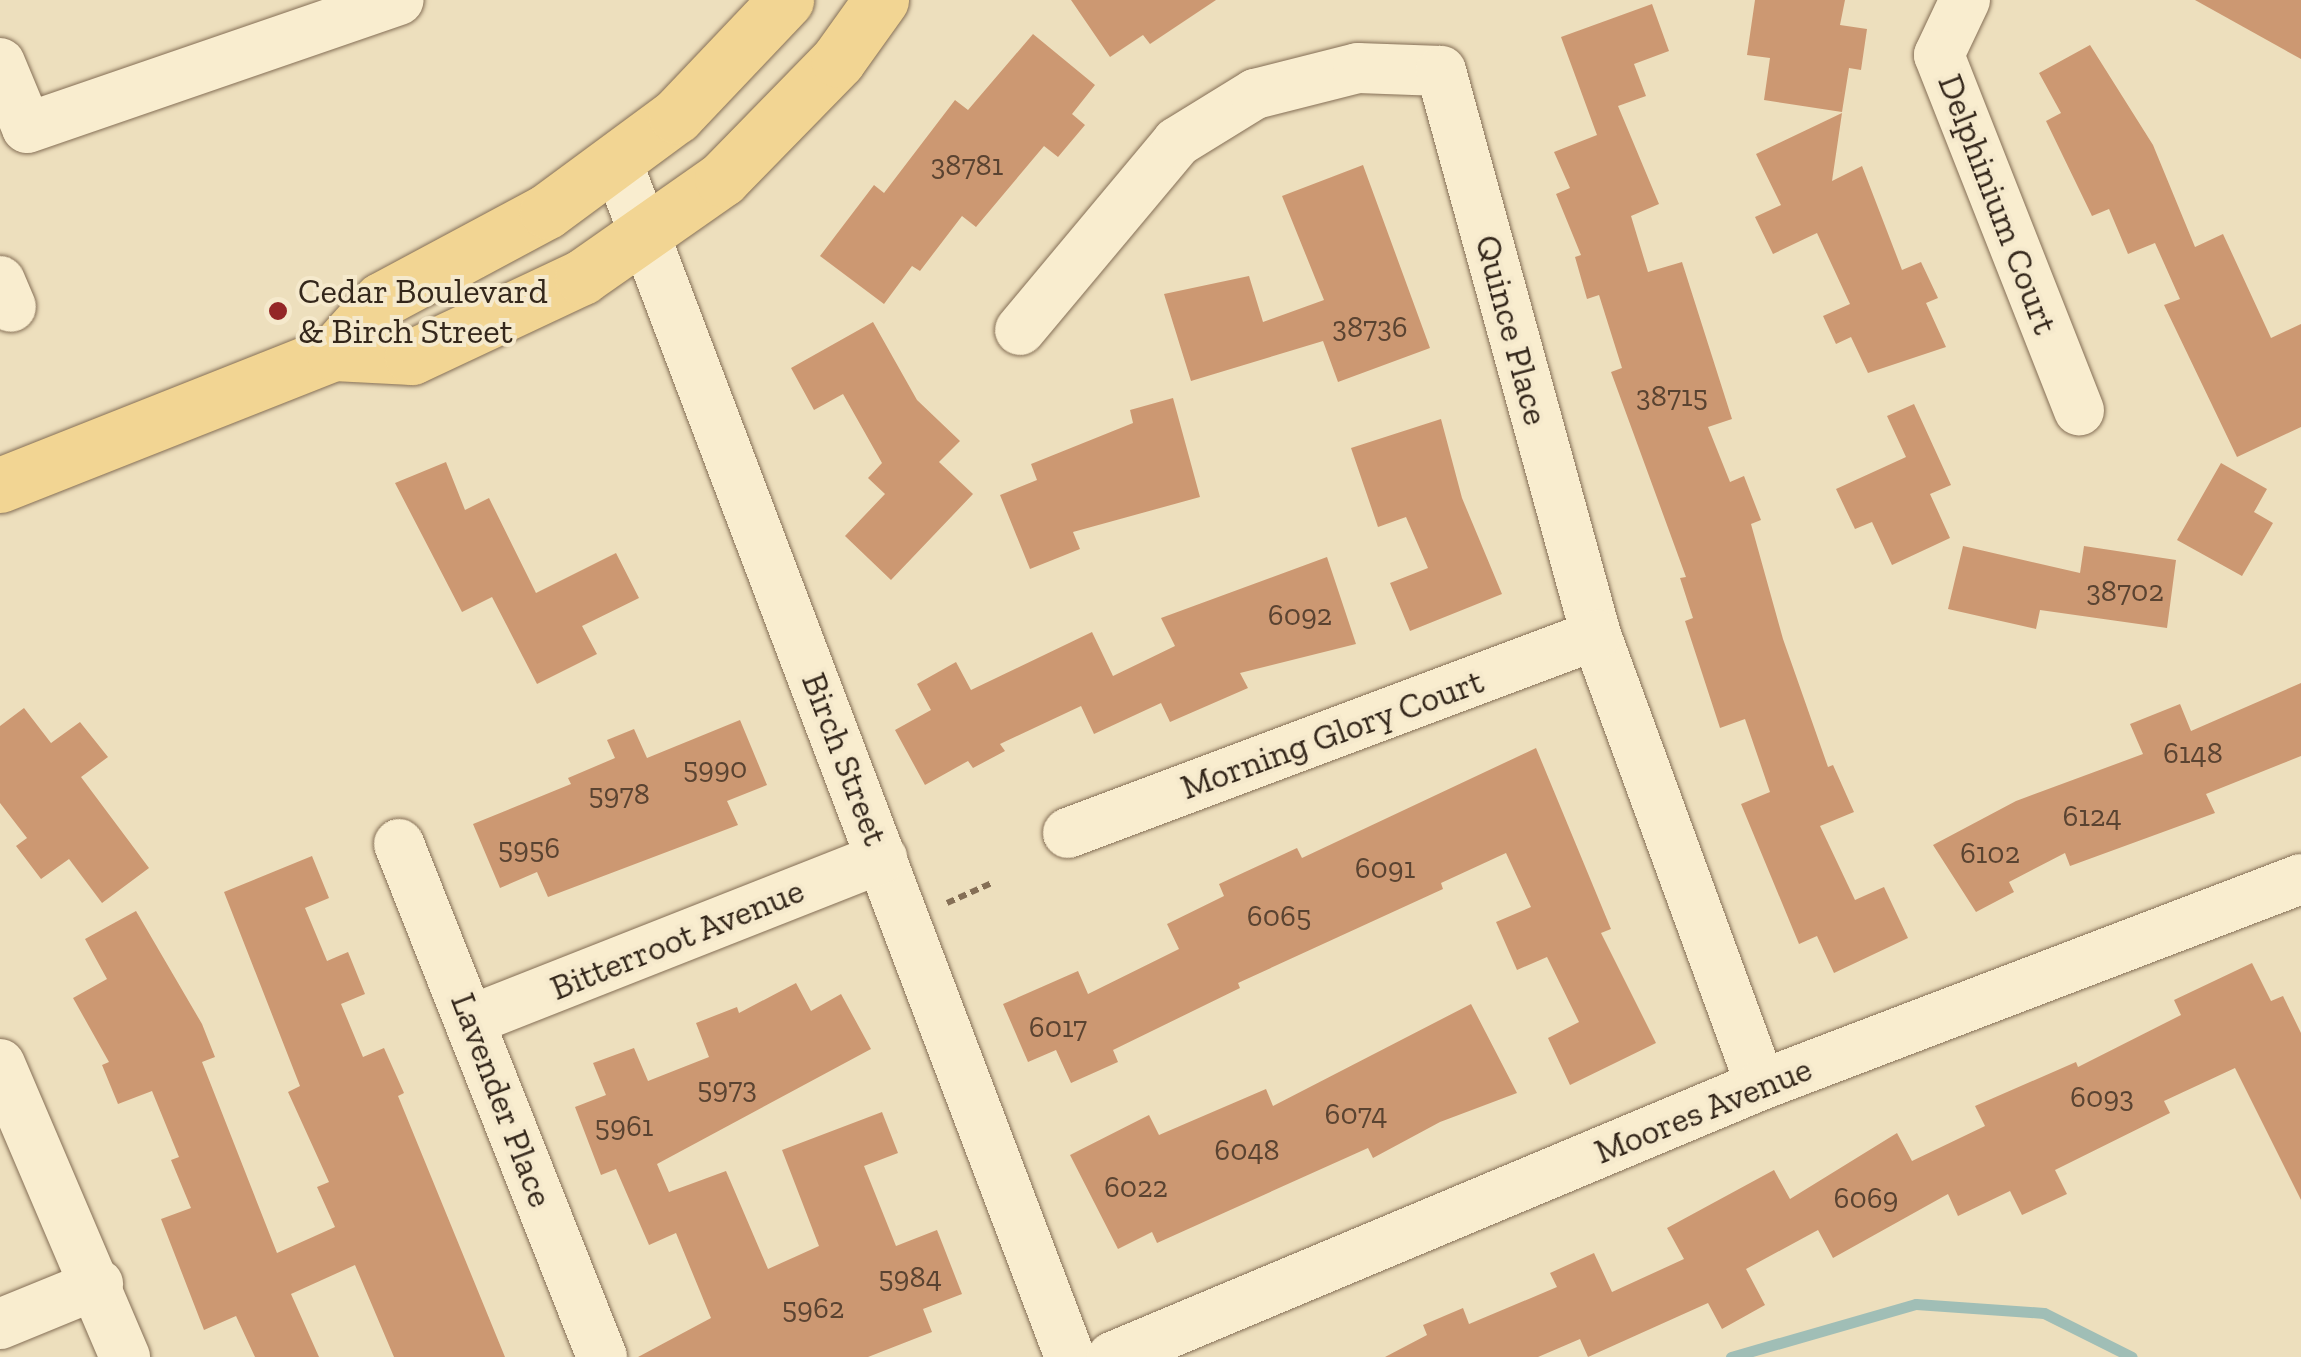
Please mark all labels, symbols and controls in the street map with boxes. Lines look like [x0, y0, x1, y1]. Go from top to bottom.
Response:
street label: Delphinium Court [1929, 68, 2067, 340]
house number: 38781 [931, 147, 1003, 183]
street label: Quince Place [1467, 231, 1557, 429]
place label: Cedar Boulevard & Birch Street [298, 270, 548, 352]
marker: Cedar Boulevard & Birch Street [267, 300, 289, 322]
house number: 38736 [1332, 309, 1408, 345]
house number: 38715 [1636, 378, 1708, 414]
house number: 38702 [2086, 573, 2164, 609]
house number: 6092 [1268, 597, 1332, 633]
street label: Morning Glory Court [1175, 660, 1489, 808]
street label: Birch Street [793, 667, 897, 851]
house number: 6148 [2163, 735, 2223, 771]
house number: 5990 [683, 750, 747, 786]
house number: 5978 [588, 776, 650, 812]
house number: 6124 [2062, 798, 2122, 834]
house number: 5956 [498, 830, 560, 866]
house number: 6102 [1960, 835, 2020, 871]
house number: 6091 [1355, 850, 1415, 886]
street label: Bitterroot Avenue [544, 869, 810, 1009]
house number: 6065 [1247, 898, 1311, 934]
street label: Lavender Place [442, 987, 562, 1213]
house number: 6017 [1029, 1009, 1087, 1045]
street label: Moores Avenue [1588, 1047, 1818, 1173]
house number: 5973 [697, 1070, 757, 1106]
house number: 6093 [2070, 1079, 2134, 1115]
house number: 6074 [1325, 1096, 1387, 1132]
house number: 5961 [595, 1108, 653, 1144]
house number: 6048 [1214, 1132, 1280, 1168]
house number: 6022 [1104, 1169, 1168, 1205]
house number: 6069 [1833, 1180, 1899, 1216]
house number: 5984 [878, 1259, 942, 1295]
house number: 5962 [782, 1290, 844, 1326]

